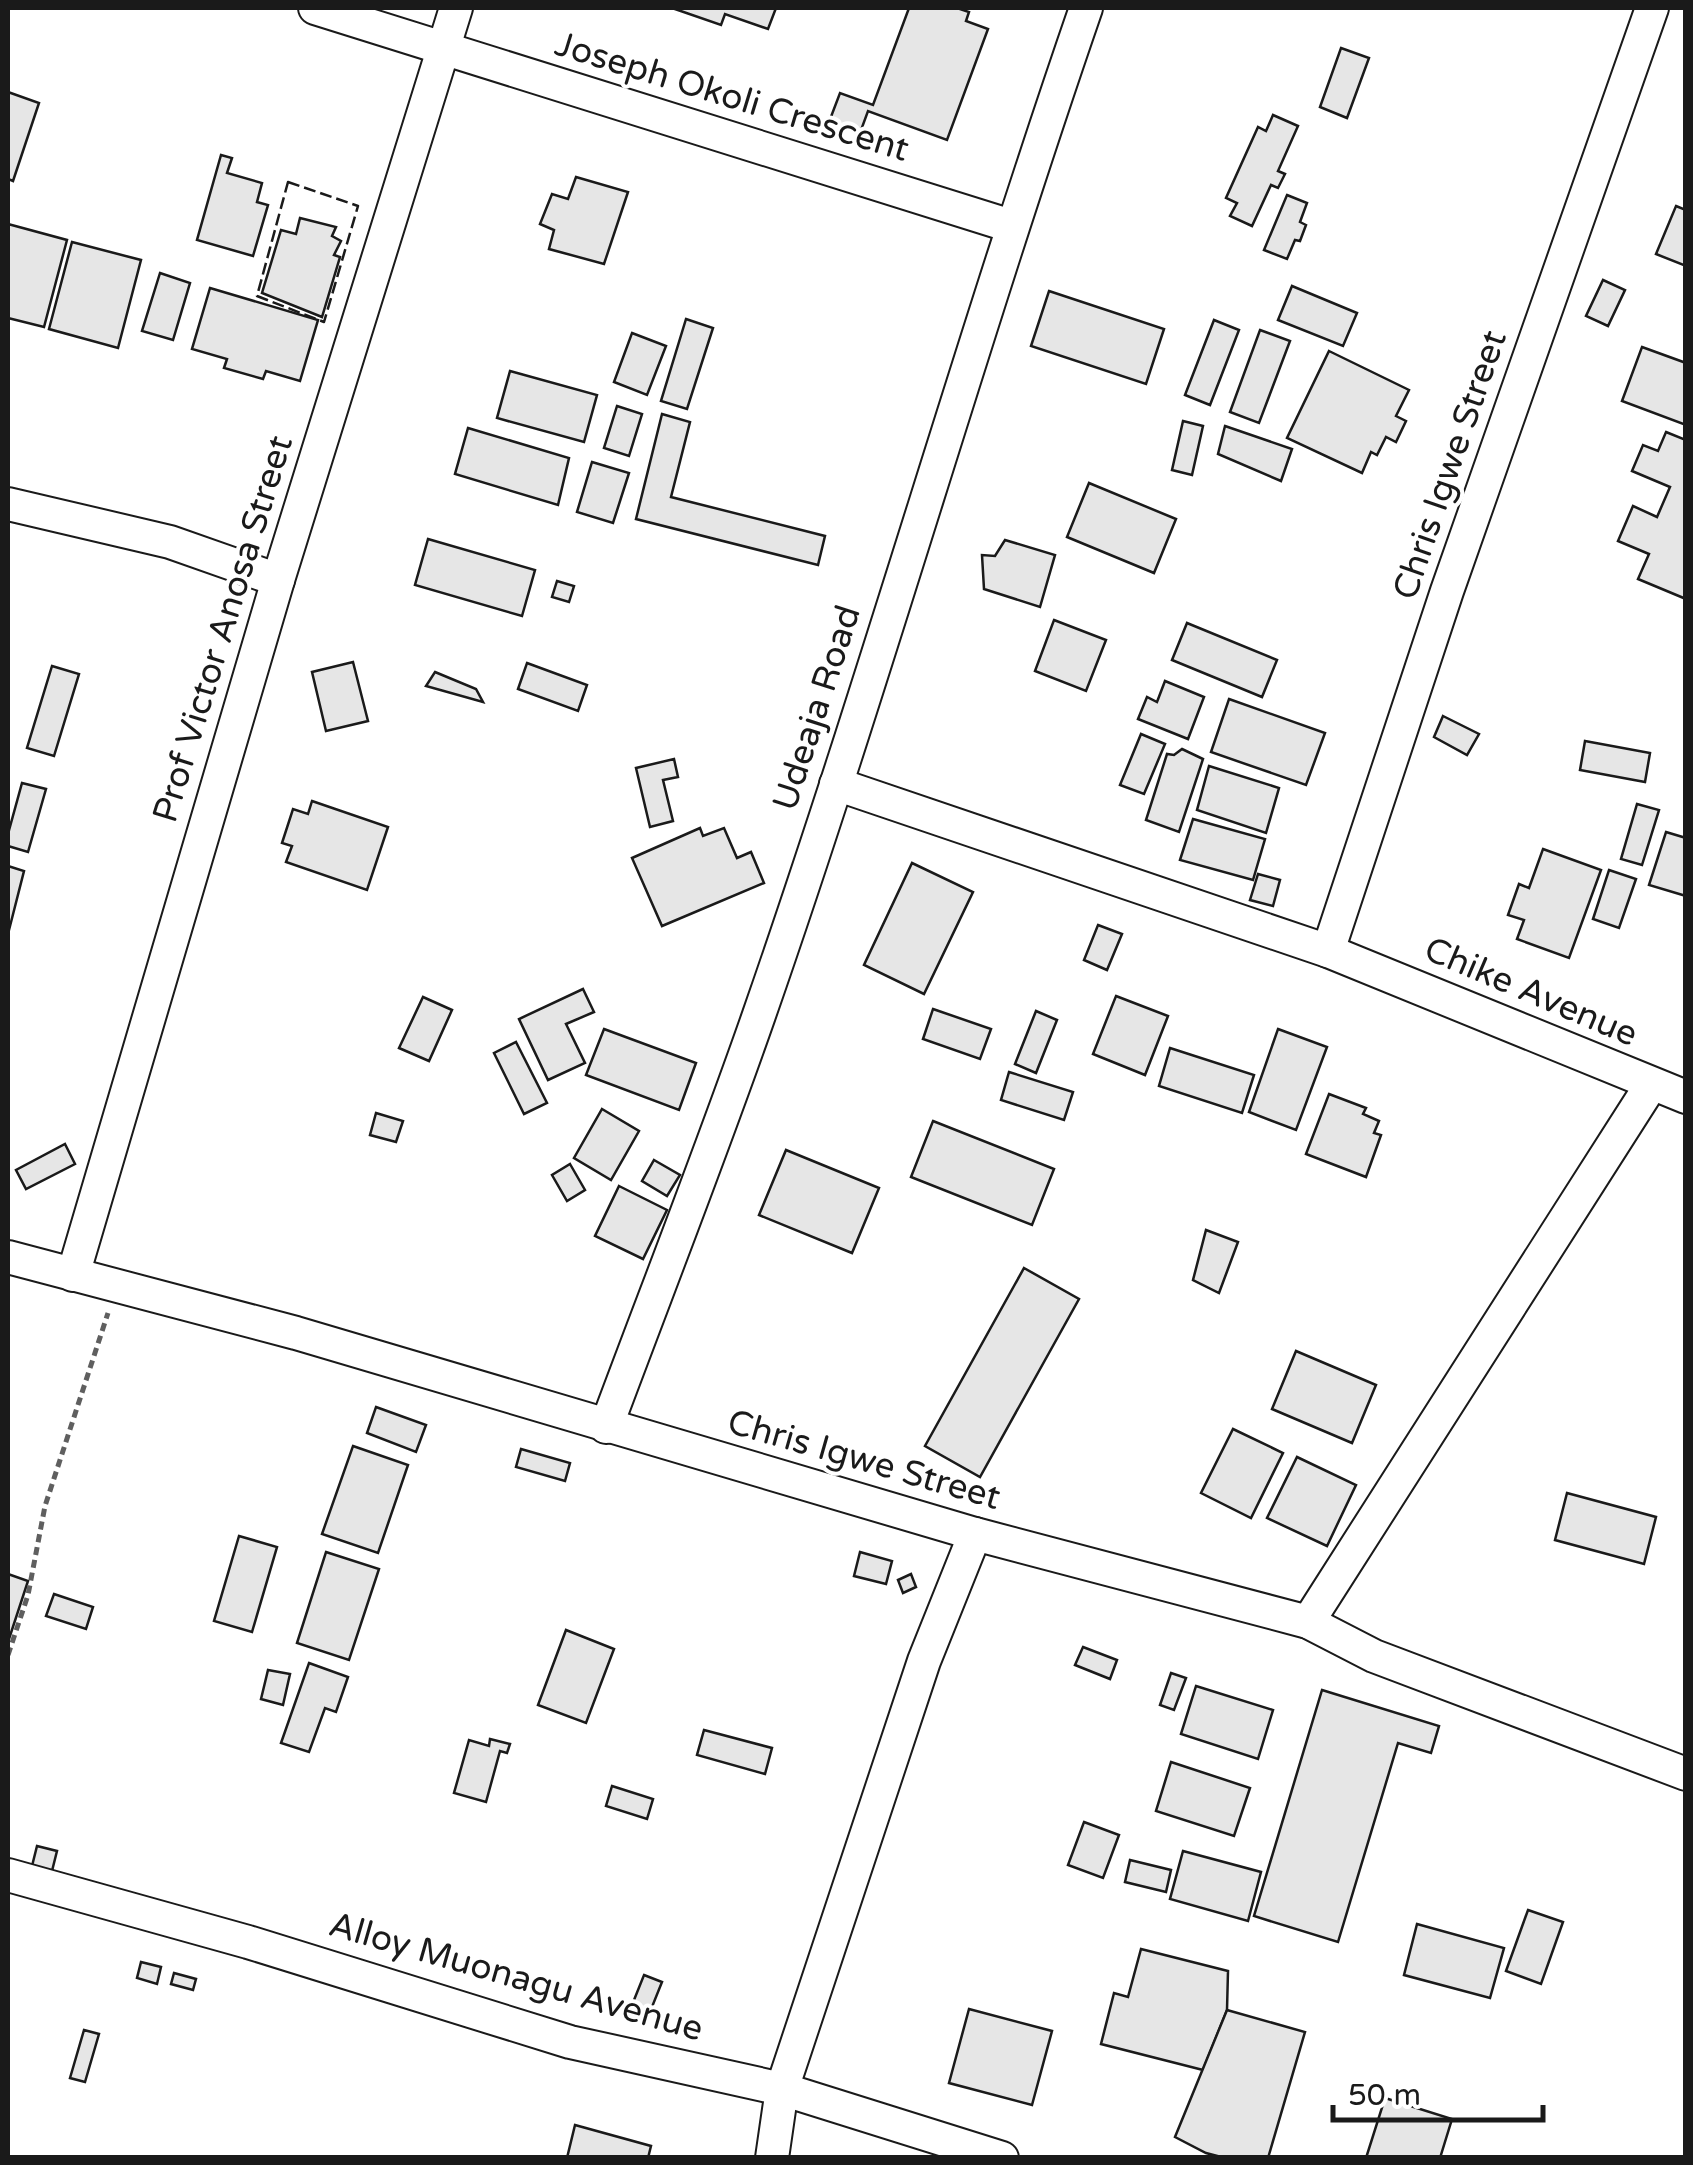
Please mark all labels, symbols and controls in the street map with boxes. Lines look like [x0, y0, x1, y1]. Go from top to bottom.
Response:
street label: Joseph Okoli Crescent [550, 23, 914, 171]
street label: Chris Igwe Street [1384, 325, 1516, 605]
street label: Prof Victor Anosa Street [144, 431, 302, 827]
street label: Udeaja Road [764, 600, 870, 816]
street label: Chike Avenue [1418, 928, 1644, 1056]
street label: Chris Igwe Street [723, 1401, 1005, 1519]
street label: Alloy Muonagu Avenue [324, 1903, 708, 2051]
scale bar [1333, 2060, 1543, 2122]
text: 50 m [1348, 2077, 1421, 2114]

